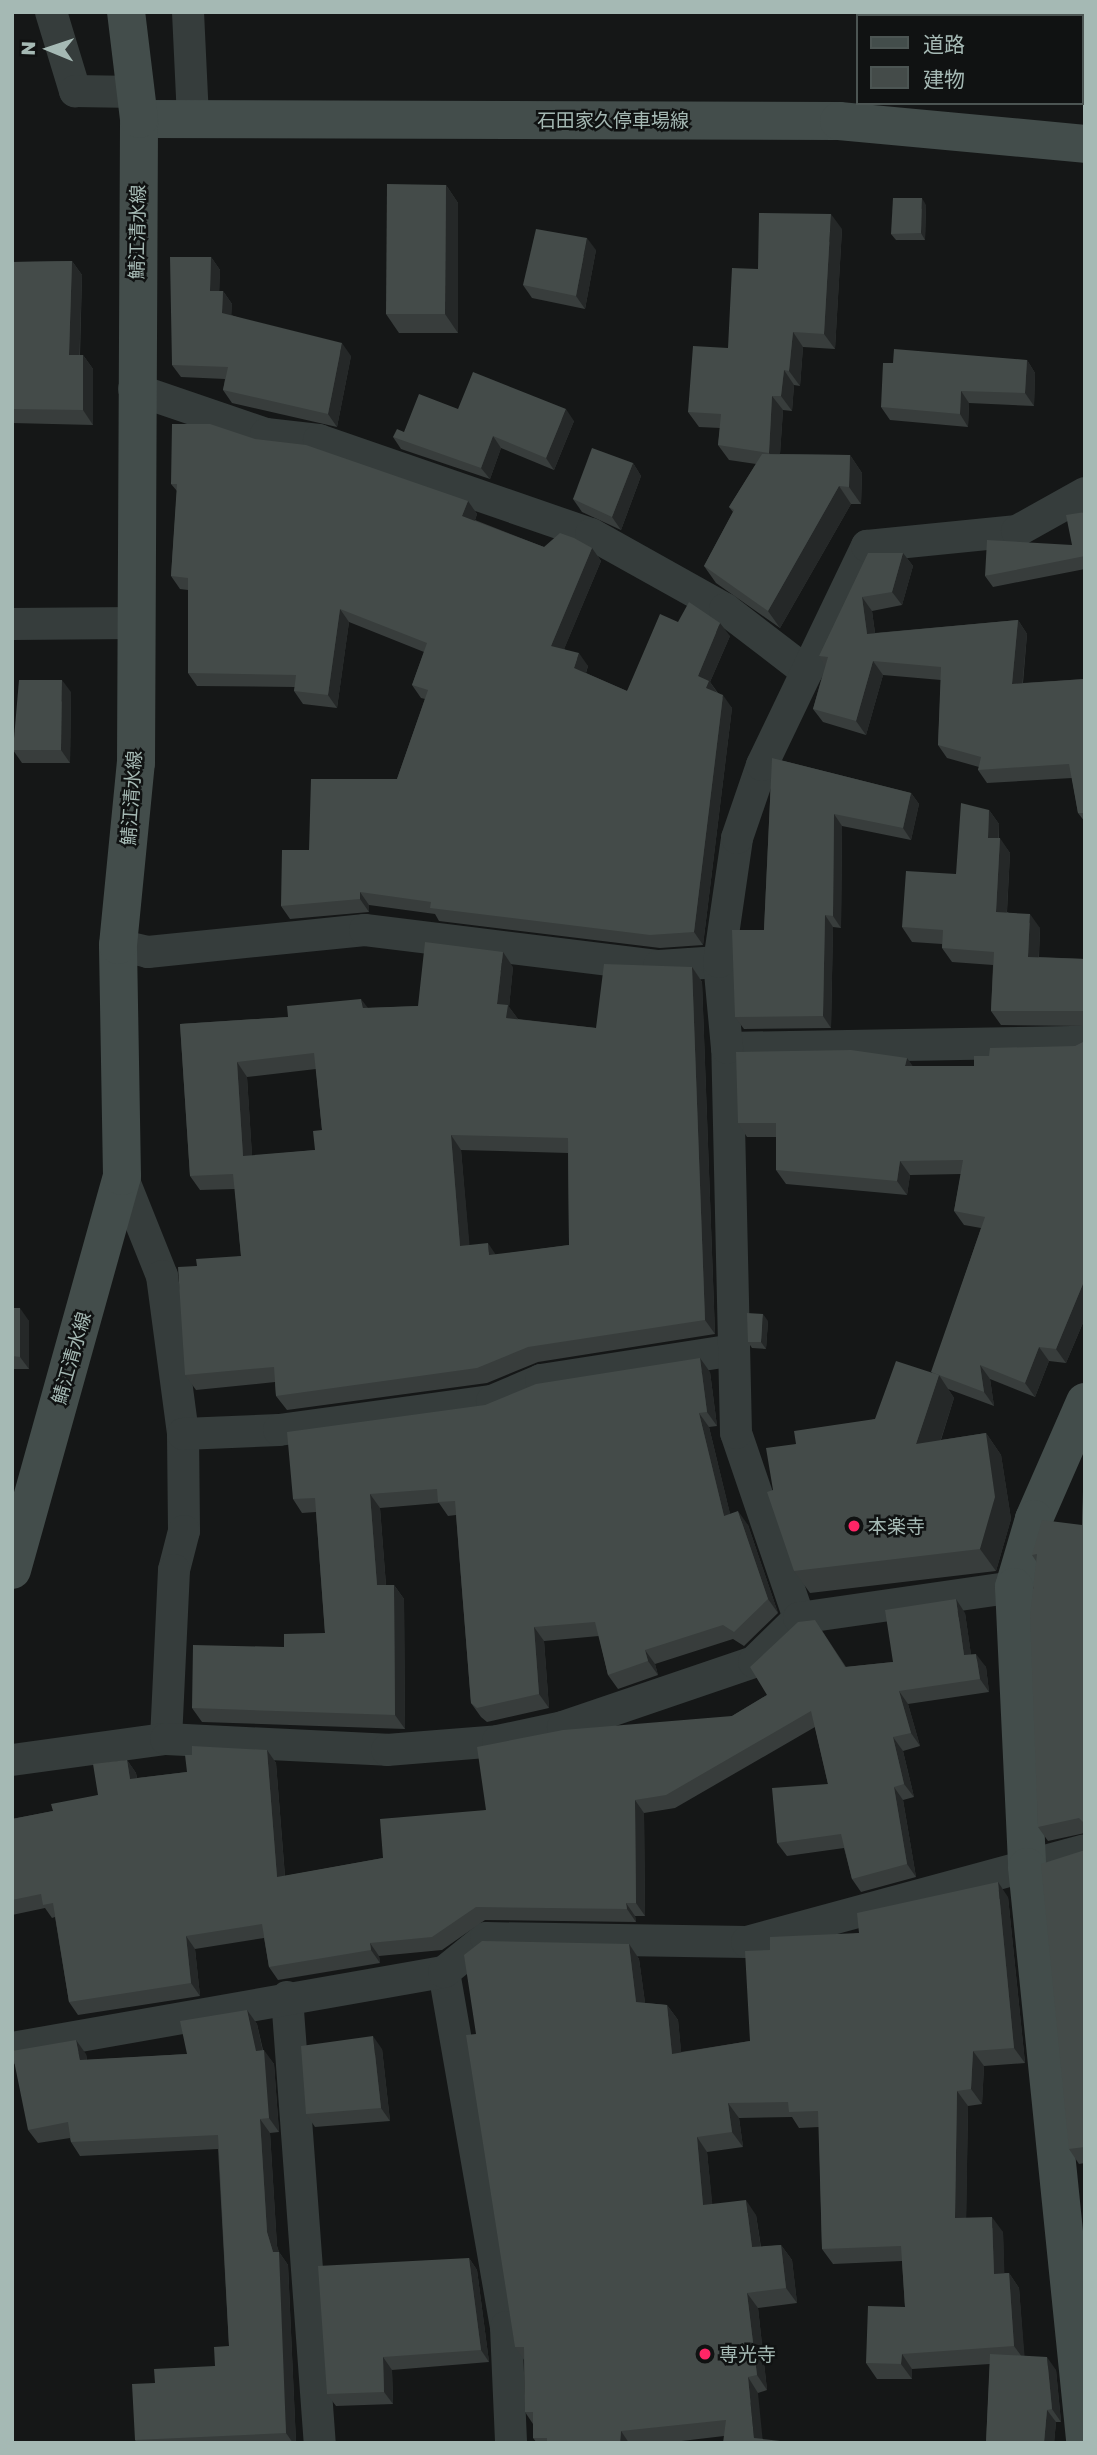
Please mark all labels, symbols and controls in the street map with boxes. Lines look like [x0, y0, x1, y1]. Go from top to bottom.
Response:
north arrow [14, 14, 84, 84]
legend [856, 14, 1083, 105]
text: 道路 [923, 31, 965, 57]
text: N [16, 41, 39, 56]
text: 建物 [923, 66, 965, 92]
street label: 石田家久停車場線 [537, 109, 689, 131]
street label: 鯖江清水線 [125, 184, 149, 280]
street label: 鯖江清水線 [116, 750, 146, 846]
street label: 鯖江清水線 [47, 1309, 95, 1407]
place label: 本楽寺 [868, 1515, 925, 1537]
marker: 本楽寺 [846, 1518, 862, 1534]
place label: 専光寺 [719, 2343, 776, 2365]
marker: 専光寺 [697, 2346, 713, 2362]

